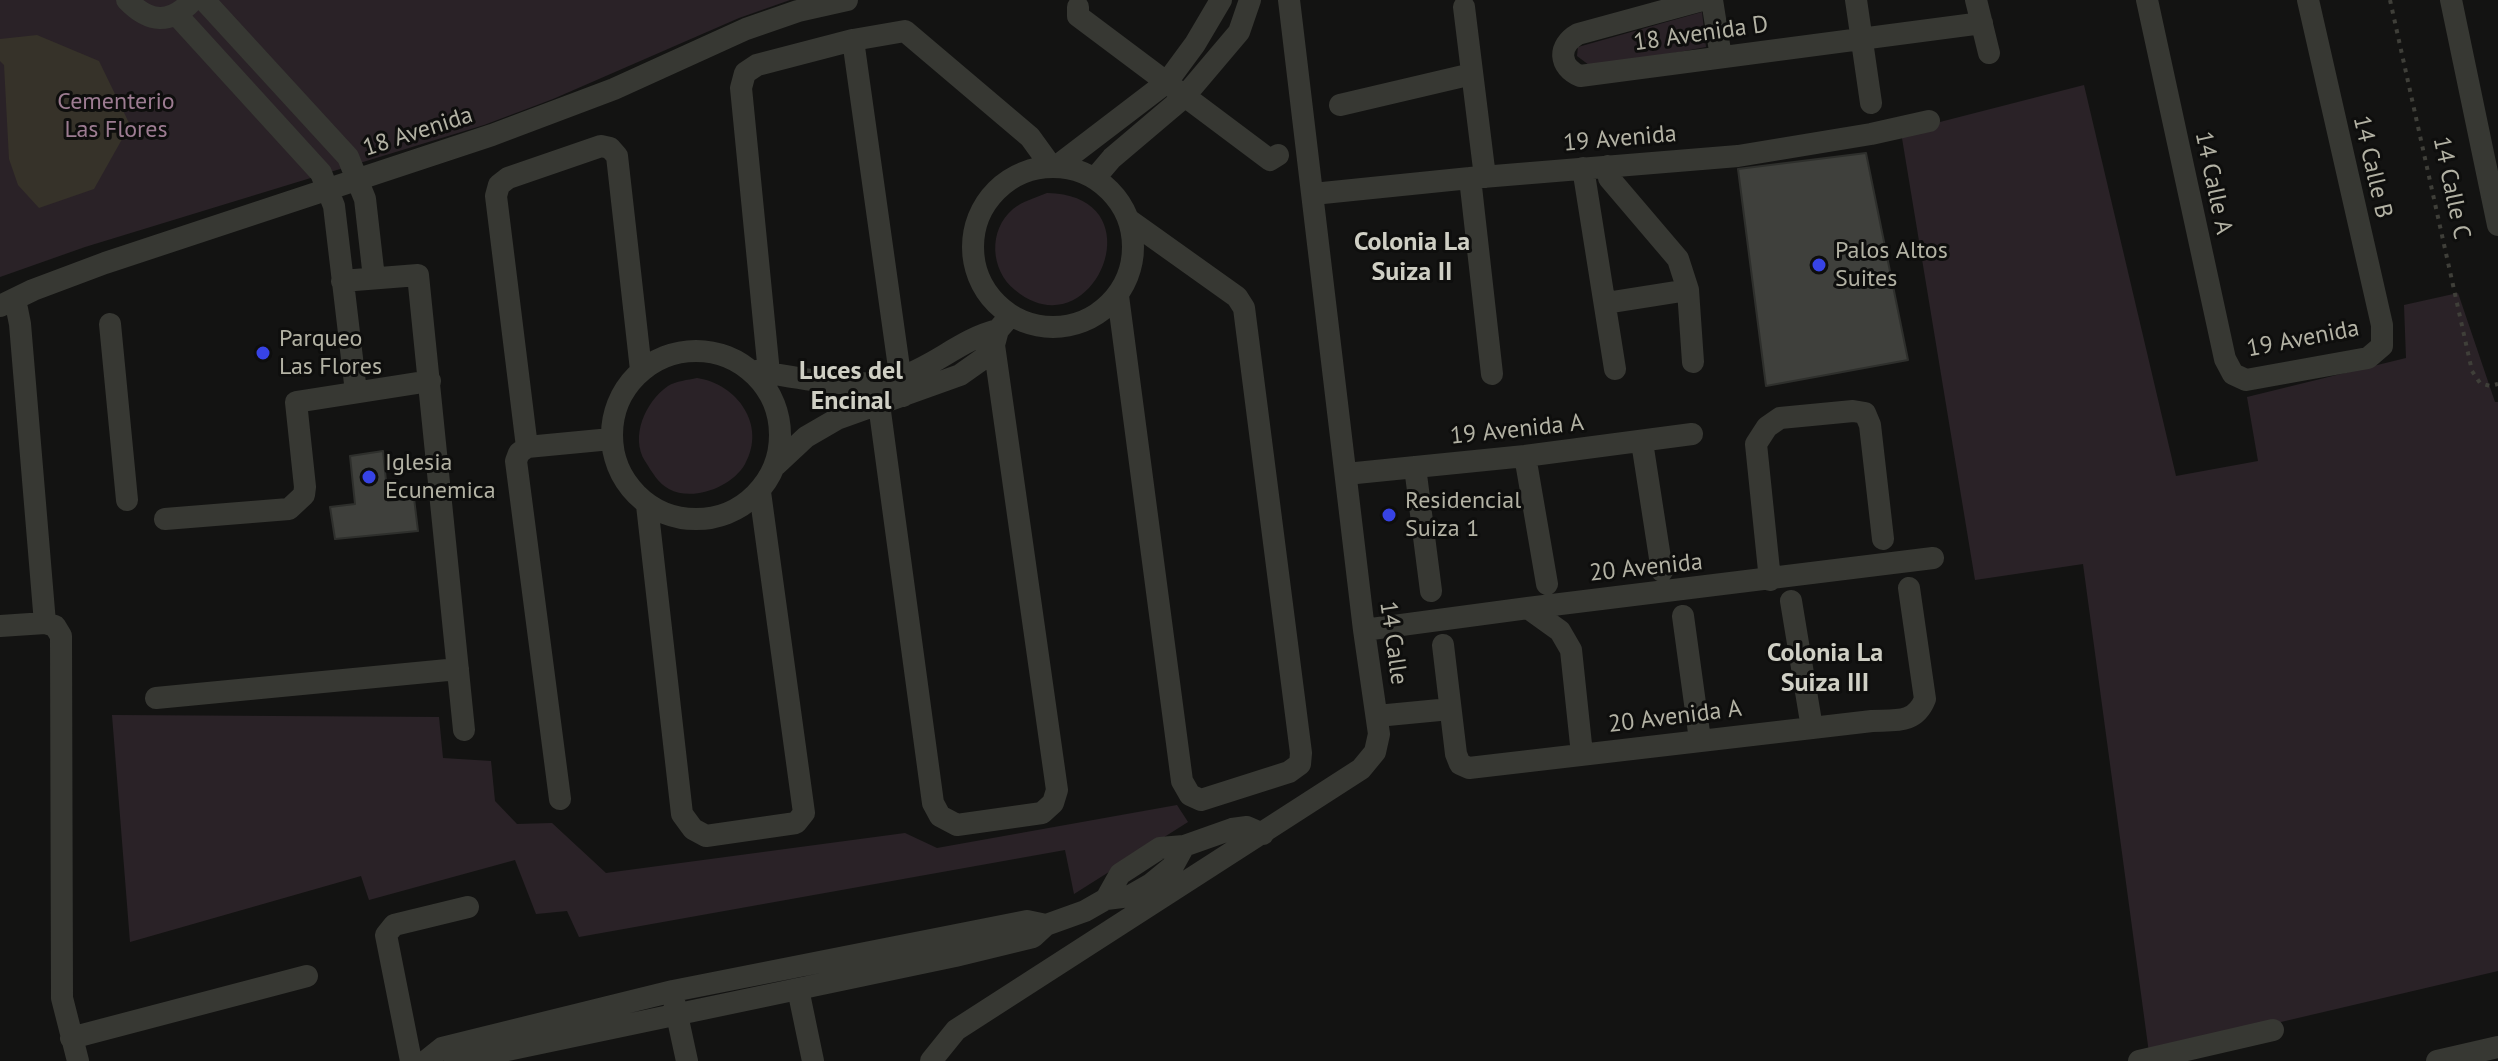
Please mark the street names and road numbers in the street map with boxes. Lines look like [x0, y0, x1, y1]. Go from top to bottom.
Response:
street label: 18 Avenida D [1632, 10, 1770, 58]
street label: 18 Avenida [360, 101, 476, 163]
street label: 14 Calle B [2346, 113, 2398, 221]
street label: 19 Avenida [1562, 120, 1678, 158]
street label: 14 Calle A [2188, 129, 2238, 237]
street label: 14 Calle C [2426, 134, 2476, 242]
street label: 19 Avenida [2244, 314, 2362, 364]
street label: 19 Avenida A [1449, 409, 1585, 451]
street label: 20 Avenida [1588, 548, 1704, 588]
street label: 14 Calle [1373, 599, 1413, 687]
street label: 20 Avenida A [1607, 695, 1743, 739]

